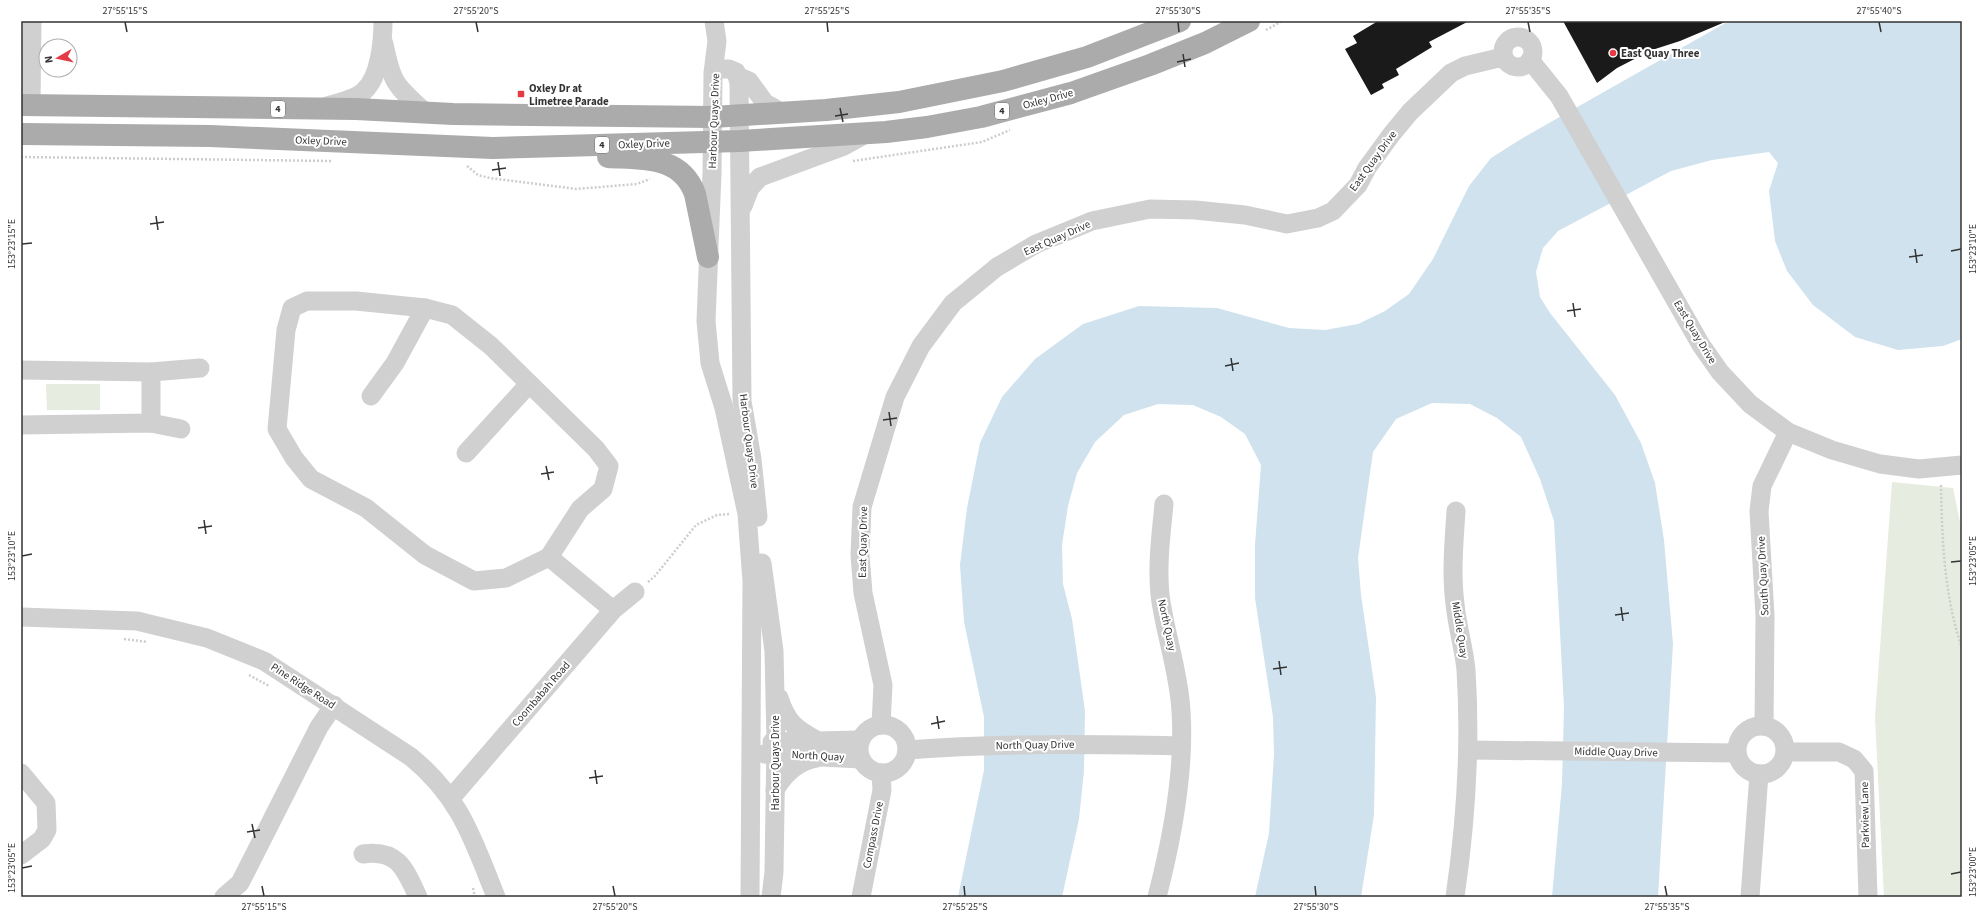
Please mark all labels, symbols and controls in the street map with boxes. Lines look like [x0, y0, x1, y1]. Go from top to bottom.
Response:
text: 27°55'15"S [102, 4, 148, 18]
text: 27°55'20"S [453, 4, 499, 18]
text: 27°55'25"S [804, 4, 850, 18]
text: 27°55'30"S [1155, 4, 1201, 18]
text: 27°55'35"S [1505, 4, 1551, 18]
text: 27°55'40"S [1856, 4, 1902, 18]
north arrow [38, 38, 78, 78]
place label: East Quay Three [1621, 46, 1700, 61]
marker: East Quay Three [1608, 48, 1618, 58]
text: N [41, 55, 57, 64]
street label: Harbour Quays Drive [705, 73, 723, 169]
place label: Oxley Dr at Limetree Parade [529, 81, 609, 109]
street label: Oxley Drive [1021, 85, 1075, 113]
marker: Oxley Dr at Limetree Parade [516, 89, 526, 99]
road number: 4 [271, 101, 285, 117]
road number: 4 [995, 103, 1009, 119]
street label: East Quay Drive [1346, 127, 1400, 194]
street label: Oxley Drive [295, 133, 348, 149]
street label: Oxley Drive [618, 136, 671, 152]
road number: 4 [595, 137, 609, 153]
street label: East Quay Drive [1021, 216, 1093, 259]
text: 153°23'15"E [5, 219, 19, 269]
text: 153°23'10"E [1966, 224, 1980, 274]
street label: East Quay Drive [1670, 297, 1720, 367]
street label: Harbour Quays Drive [736, 393, 762, 490]
street label: East Quay Drive [855, 506, 871, 578]
text: 153°23'10"E [5, 531, 19, 581]
street label: South Quay Drive [1753, 535, 1773, 616]
text: 153°23'05"E [1966, 536, 1980, 586]
street label: North Quay [1154, 598, 1180, 652]
street label: Middle Quay [1448, 601, 1472, 659]
street label: Coombabah Road [508, 658, 574, 730]
street label: Pine Ridge Road [268, 659, 338, 713]
street label: Harbour Quays Drive [768, 715, 783, 811]
street label: North Quay Drive [995, 737, 1075, 753]
street label: Middle Quay Drive [1574, 744, 1658, 760]
street label: North Quay [791, 747, 845, 765]
street label: Parkview Lane [1857, 781, 1873, 848]
street label: Compass Drive [859, 800, 887, 870]
text: 153°23'05"E [5, 843, 19, 893]
text: 153°23'00"E [1966, 847, 1980, 897]
text: 27°55'15"S [241, 900, 287, 914]
text: 27°55'20"S [592, 900, 638, 914]
text: 27°55'25"S [942, 900, 988, 914]
text: 27°55'30"S [1293, 900, 1339, 914]
text: 27°55'35"S [1644, 900, 1690, 914]

